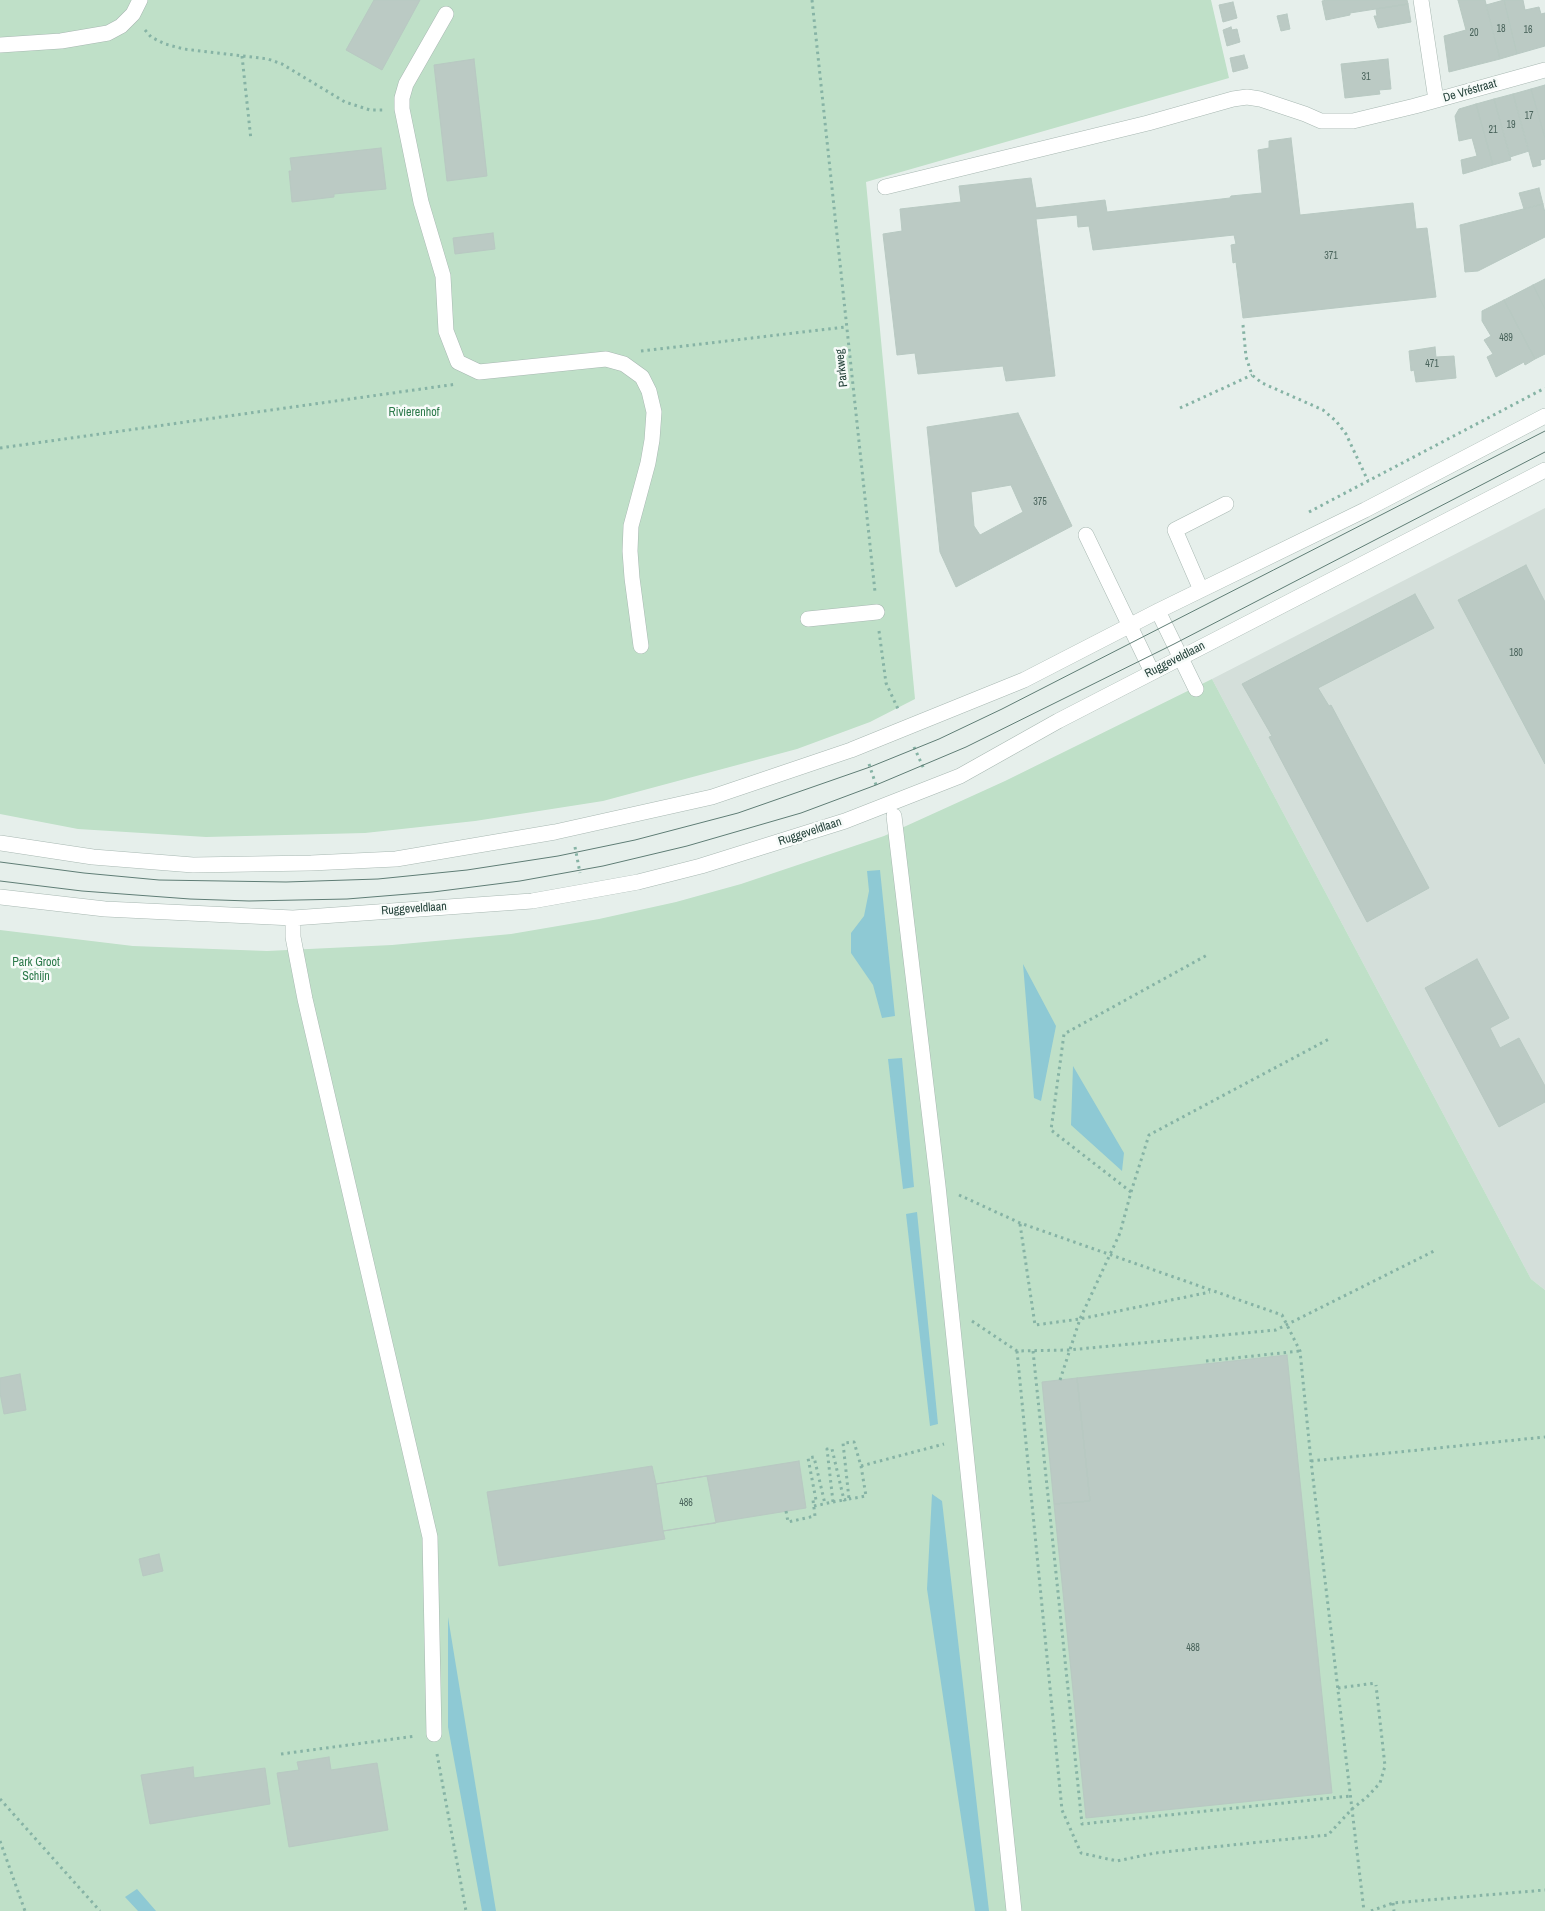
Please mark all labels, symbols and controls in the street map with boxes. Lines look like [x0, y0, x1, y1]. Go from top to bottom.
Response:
house number: 18 [1496, 23, 1506, 35]
house number: 16 [1523, 24, 1533, 36]
house number: 20 [1469, 27, 1479, 39]
house number: 31 [1361, 71, 1371, 83]
street label: De Vréstraat [1442, 77, 1498, 105]
house number: 17 [1524, 110, 1534, 122]
house number: 19 [1506, 119, 1516, 131]
house number: 21 [1488, 124, 1498, 136]
house number: 371 [1324, 250, 1338, 262]
house number: 489 [1499, 332, 1513, 344]
street label: Parkweg [833, 348, 851, 388]
house number: 471 [1425, 358, 1439, 370]
park label: Rivierenhof [389, 406, 439, 420]
house number: 375 [1033, 496, 1047, 508]
street label: Ruggeveldlaan [1142, 639, 1208, 681]
house number: 180 [1509, 647, 1523, 659]
street label: Ruggeveldlaan [777, 815, 843, 849]
street label: Ruggeveldlaan [381, 900, 447, 918]
park label: Park Groot Schijn [12, 956, 60, 984]
house number: 486 [679, 1497, 693, 1509]
house number: 488 [1186, 1642, 1200, 1654]

